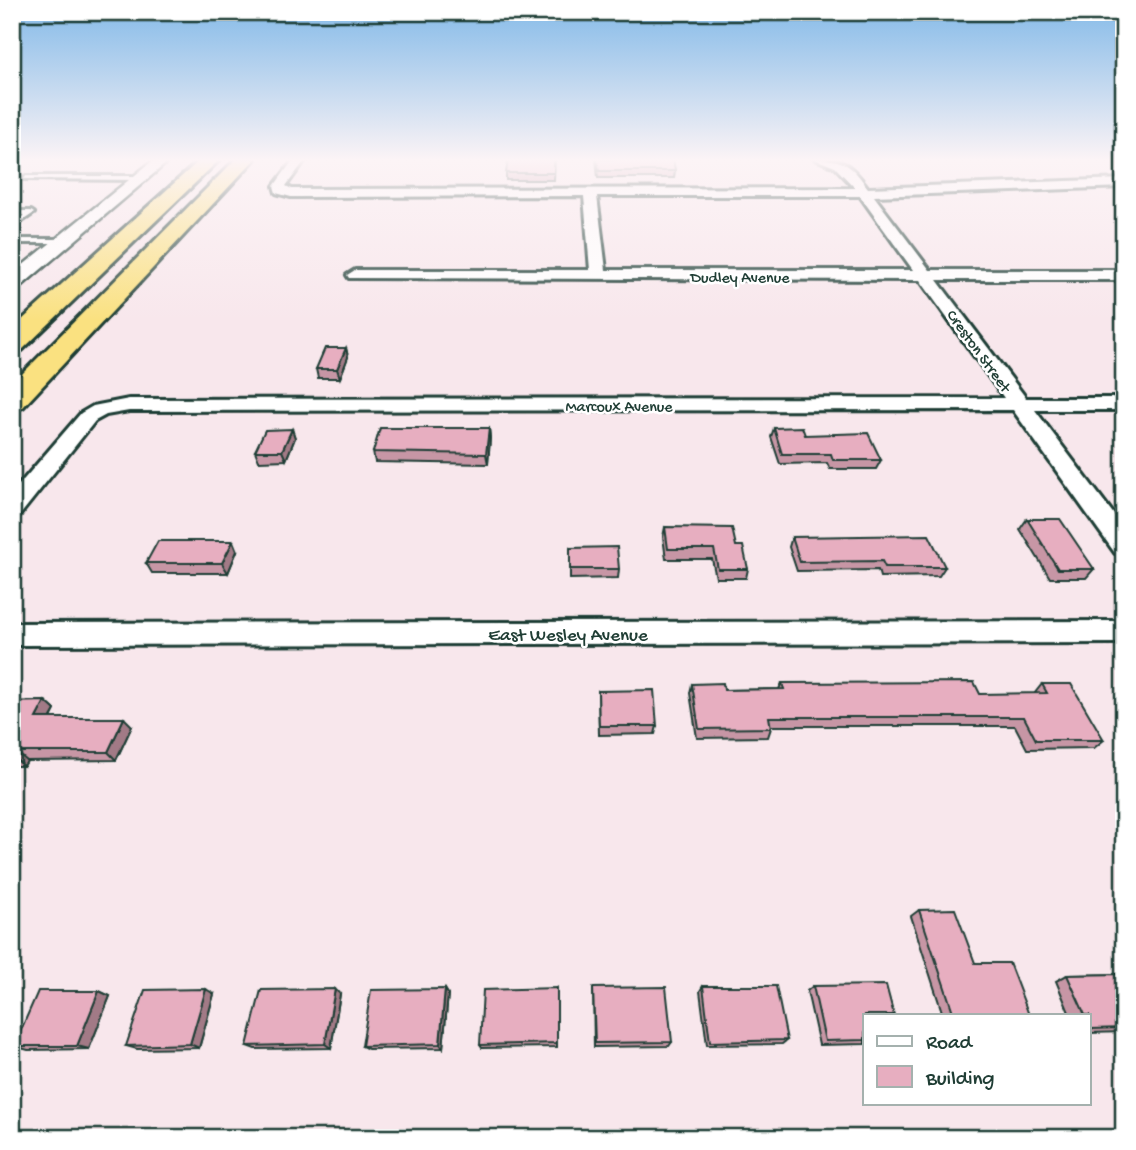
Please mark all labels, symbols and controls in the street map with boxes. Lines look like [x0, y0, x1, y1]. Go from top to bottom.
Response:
street label: Dudley Avenue [690, 270, 790, 289]
street label: Creston Street [941, 307, 1014, 398]
street label: Marcoux Avenue [565, 399, 673, 418]
street label: East Wesley Avenue [488, 625, 648, 648]
legend [863, 1014, 1090, 1104]
text: Road [926, 1032, 974, 1057]
text: Building [925, 1068, 995, 1093]

